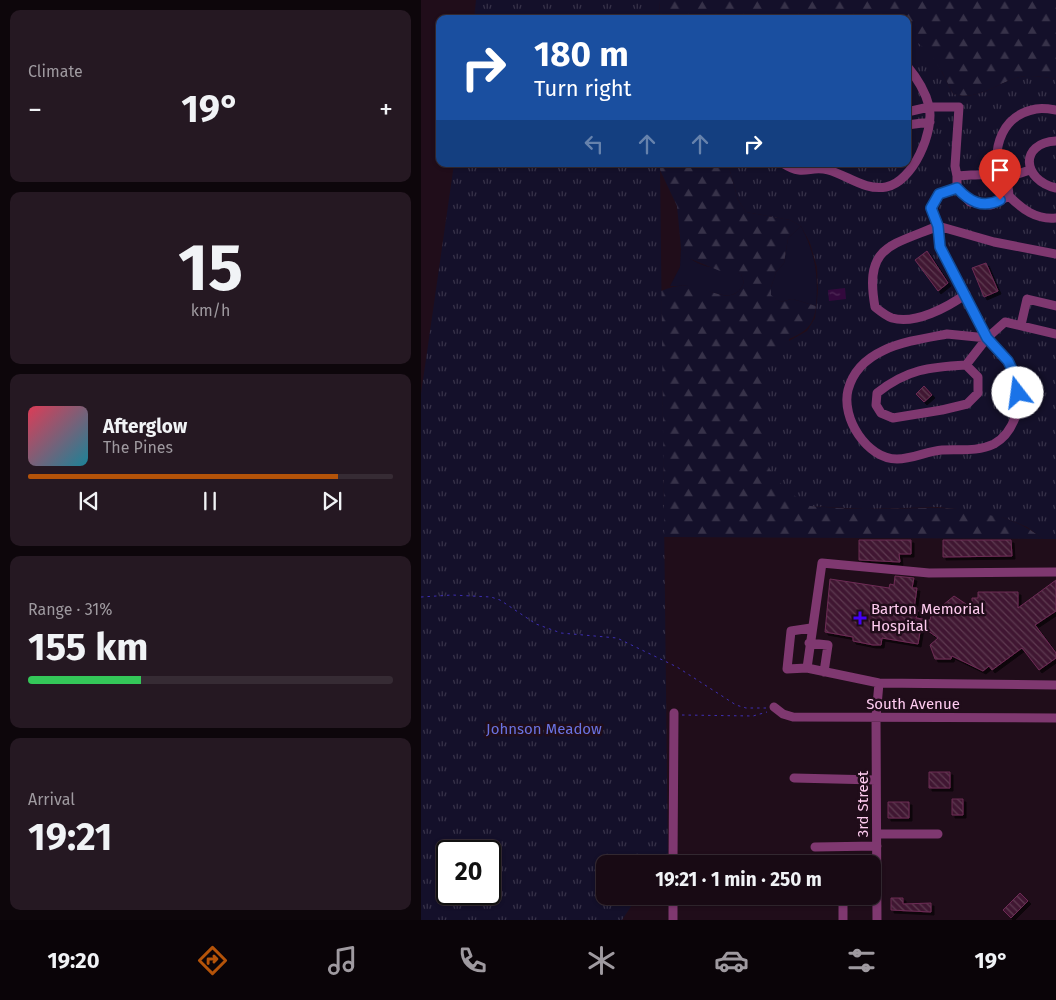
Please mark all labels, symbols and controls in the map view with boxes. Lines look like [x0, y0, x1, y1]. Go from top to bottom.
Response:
text: 180 m [534, 33, 629, 75]
icon: right [451, 35, 516, 100]
text: Climate [28, 62, 83, 81]
text: Turn right [534, 75, 631, 102]
text: 19° [181, 86, 240, 132]
text: − [28, 93, 42, 126]
text: + [379, 93, 393, 126]
icon: left [580, 130, 608, 158]
icon: ahead [633, 130, 661, 158]
icon: ahead [686, 130, 714, 158]
icon: right [739, 130, 767, 158]
pin [979, 149, 1021, 200]
icon: arrive [986, 156, 1014, 184]
text: 15 [178, 229, 243, 307]
text: km/h [191, 301, 230, 320]
position arrow [991, 366, 1043, 418]
text: Afterglow [103, 415, 187, 438]
text: The Pines [103, 438, 173, 457]
icon: previous [75, 487, 103, 515]
icon: pause [196, 487, 224, 515]
icon: next [318, 487, 346, 515]
text: Range · 31% [28, 600, 112, 619]
place label: Barton Memorial Hospital [871, 600, 985, 635]
marker: Barton Memorial Hospital [853, 611, 867, 625]
text: 155 km [28, 624, 148, 670]
street label: South Avenue [866, 695, 960, 713]
park label: Johnson Meadow [486, 720, 602, 738]
street label: 3rd Street [854, 770, 872, 837]
text: Arrival [28, 790, 75, 809]
text: 19:21 [28, 814, 112, 860]
speed limit sign: 20 [436, 840, 501, 905]
text: 19:21 · 1 min · 250 m [655, 868, 822, 891]
icon: directions [195, 943, 230, 978]
icon: music [325, 943, 360, 978]
icon: phone [455, 943, 490, 978]
icon: climate [584, 943, 619, 978]
icon: car [714, 943, 749, 978]
icon: filters [844, 943, 879, 978]
text: 19:20 [47, 947, 100, 974]
text: 19° [974, 947, 1008, 974]

